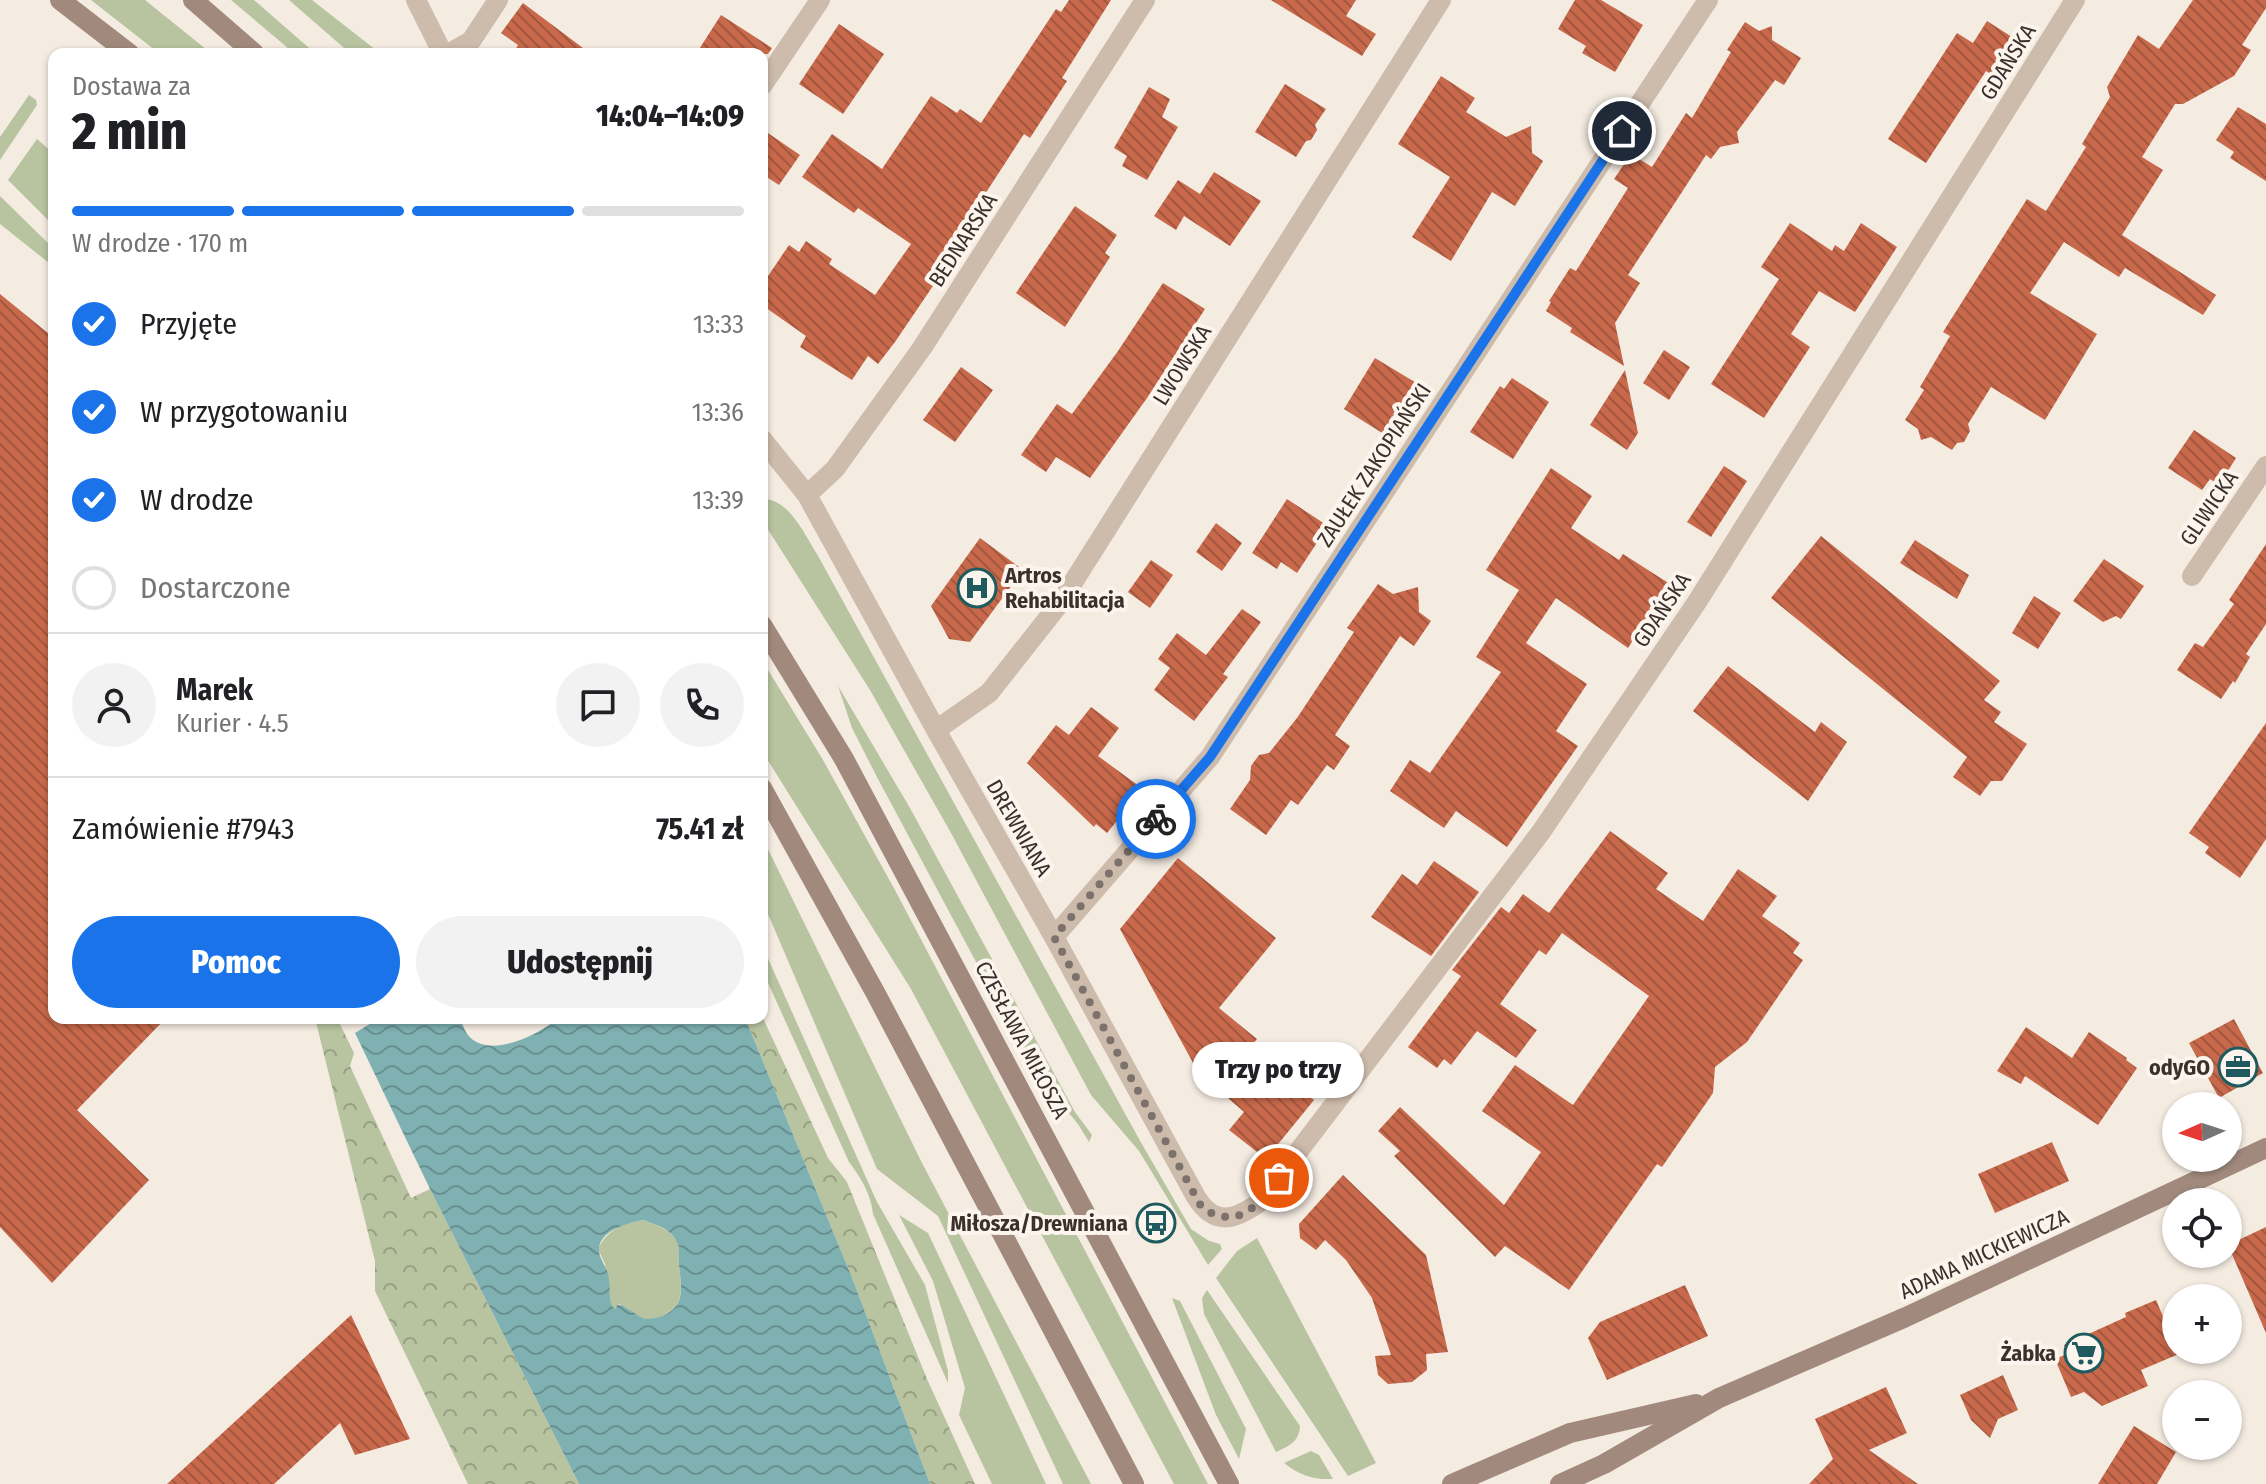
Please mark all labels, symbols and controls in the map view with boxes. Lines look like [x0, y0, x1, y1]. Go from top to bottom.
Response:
street label: GDAŃSKA [1974, 19, 2042, 105]
text: Dostawa za [72, 71, 191, 102]
pin [1588, 97, 1656, 165]
text: 14:04–14:09 [596, 98, 744, 134]
text: 2 min [72, 100, 187, 163]
icon: home [1600, 109, 1644, 153]
street label: BEDNARSKA [923, 188, 1003, 292]
text: W drodze · 170 m [72, 228, 248, 259]
icon: check [72, 302, 116, 346]
text: Przyjęte [140, 306, 237, 342]
text: 13:33 [693, 309, 744, 340]
street label: LWOWSKA [1147, 320, 1217, 410]
street label: ZAUŁEK ZAKOPIAŃSKI [1311, 378, 1437, 552]
icon: check [72, 390, 116, 434]
text: W przygotowaniu [140, 394, 348, 430]
text: 13:36 [692, 397, 744, 428]
street label: GLIWICKA [2174, 465, 2244, 551]
icon: check [72, 478, 116, 522]
text: W drodze [140, 482, 254, 518]
text: 13:39 [692, 485, 744, 516]
place label: Artros Rehabilitacja [1004, 562, 1125, 614]
hospital icon: Artros Rehabilitacja [956, 567, 998, 609]
street label: GDAŃSKA [1627, 567, 1697, 652]
text: Dostarczone [140, 570, 291, 606]
button: person [72, 663, 156, 747]
button: chat [556, 663, 640, 747]
button: phone [660, 663, 744, 747]
text: Marek [176, 672, 253, 708]
text: Kurier · 4.5 [176, 708, 289, 739]
street label: DREWNIANA [981, 775, 1058, 882]
courier [1116, 779, 1196, 859]
icon: bike [1134, 797, 1178, 841]
text: Zamówienie #7943 [72, 811, 294, 847]
text: 75.41 zł [656, 811, 744, 847]
button: Pomoc [72, 916, 400, 1008]
button: Udostępnij [416, 916, 744, 1008]
street label: CZESŁAWA MIŁOSZA [969, 957, 1075, 1124]
callout: Trzy po trzy [1193, 1042, 1365, 1098]
office icon: odyGO [2217, 1046, 2259, 1088]
text: Trzy po trzy [1215, 1054, 1341, 1085]
place label: odyGO [2149, 1054, 2210, 1081]
north arrow [2162, 1092, 2242, 1172]
map controls [2162, 1092, 2242, 1460]
pin [1245, 1144, 1313, 1212]
icon: bag [1257, 1156, 1301, 1200]
button: locate [2162, 1188, 2242, 1268]
bus stop icon: Miłosza/Drewniana [1135, 1202, 1177, 1244]
street label: ADAMA MICKIEWICZA [1895, 1203, 2073, 1305]
place label: Miłosza/Drewniana [951, 1210, 1128, 1237]
button: + [2162, 1284, 2242, 1364]
supermarket icon: Żabka [2063, 1332, 2105, 1374]
place label: Żabka [2001, 1340, 2056, 1367]
button: − [2162, 1380, 2242, 1460]

